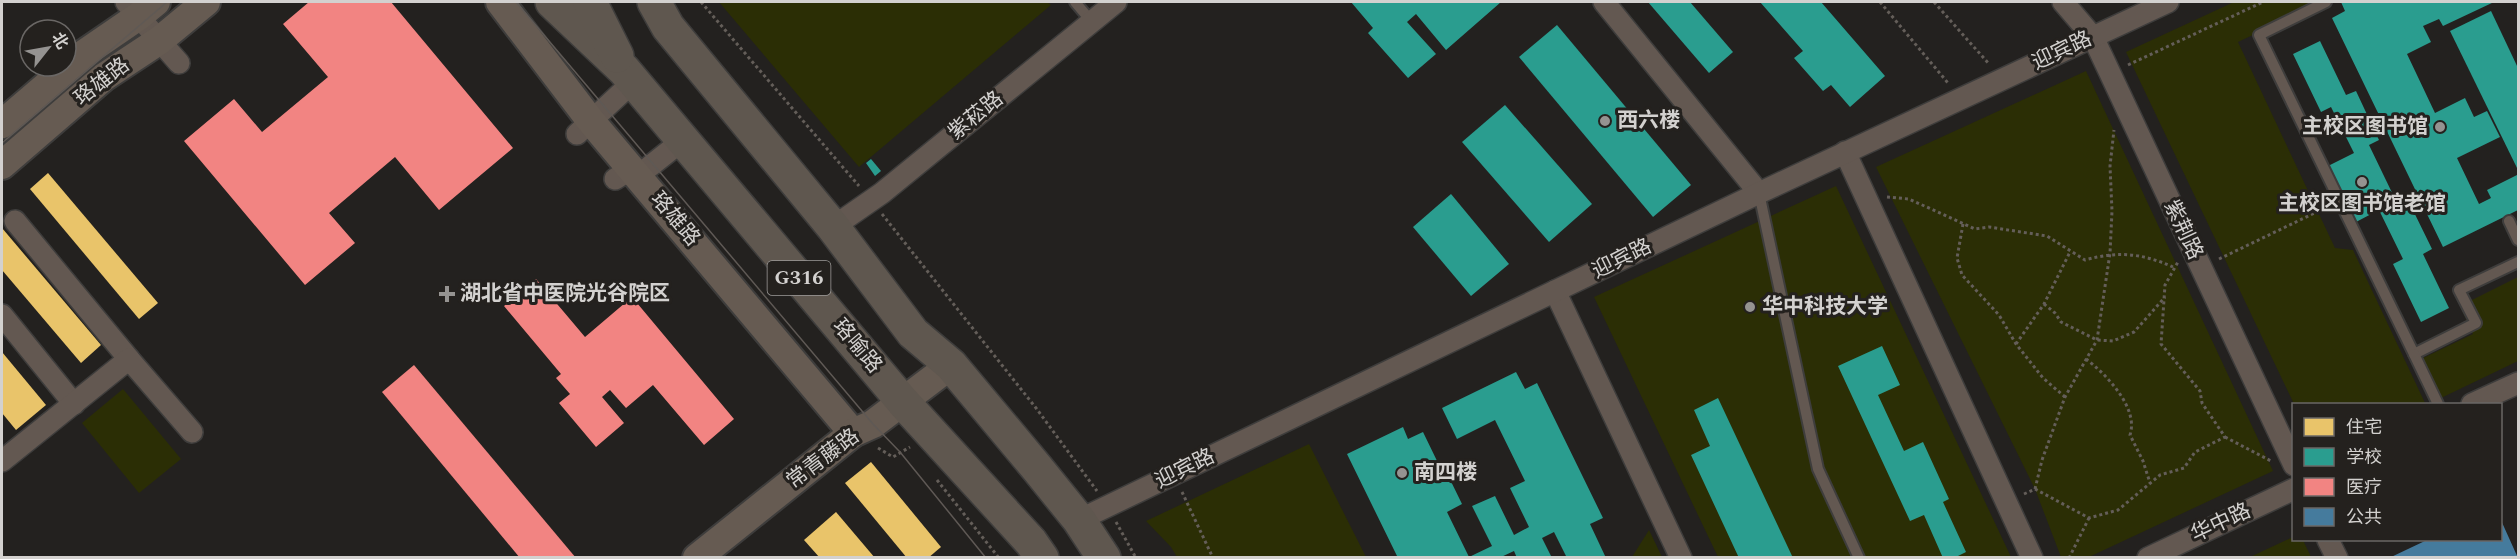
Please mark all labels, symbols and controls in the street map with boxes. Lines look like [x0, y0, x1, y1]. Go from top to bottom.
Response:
north arrow [18, 18, 78, 78]
street label: 迎宾路 [2027, 23, 2097, 79]
text: 北 [46, 28, 74, 54]
street label: 珞雄路 [67, 50, 137, 114]
street label: 紫菘路 [941, 84, 1011, 148]
place label: 西六楼 [1617, 105, 1680, 137]
place label: 主校区图书馆 [2302, 111, 2428, 143]
marker: 西六楼 [1598, 114, 1612, 128]
marker: 主校区图书馆 [2433, 120, 2447, 134]
marker: 主校区图书馆老馆 [2355, 175, 2369, 189]
street label: 珞雄路 [642, 185, 708, 253]
place label: 主校区图书馆老馆 [2278, 188, 2446, 220]
street label: 紫荆路 [2155, 195, 2211, 265]
street label: 迎宾路 [1587, 231, 1657, 287]
road number: G316 [768, 261, 830, 295]
place label: 湖北省中医院光谷院区 [460, 278, 670, 310]
marker: 湖北省中医院光谷院区 [438, 285, 456, 303]
place label: 华中科技大学 [1762, 291, 1888, 323]
marker: 华中科技大学 [1743, 300, 1757, 314]
street label: 珞喻路 [824, 312, 890, 380]
legend [2292, 403, 2502, 541]
text: 住宅 [2346, 414, 2382, 441]
street label: 常青藤路 [780, 421, 866, 497]
street label: 迎宾路 [1150, 441, 1220, 497]
text: 学校 [2346, 444, 2382, 471]
place label: 南四楼 [1414, 457, 1477, 489]
marker: 南四楼 [1395, 466, 1409, 480]
text: 医疗 [2346, 474, 2382, 501]
street label: 华中路 [2186, 495, 2256, 551]
text: 公共 [2346, 504, 2382, 531]

